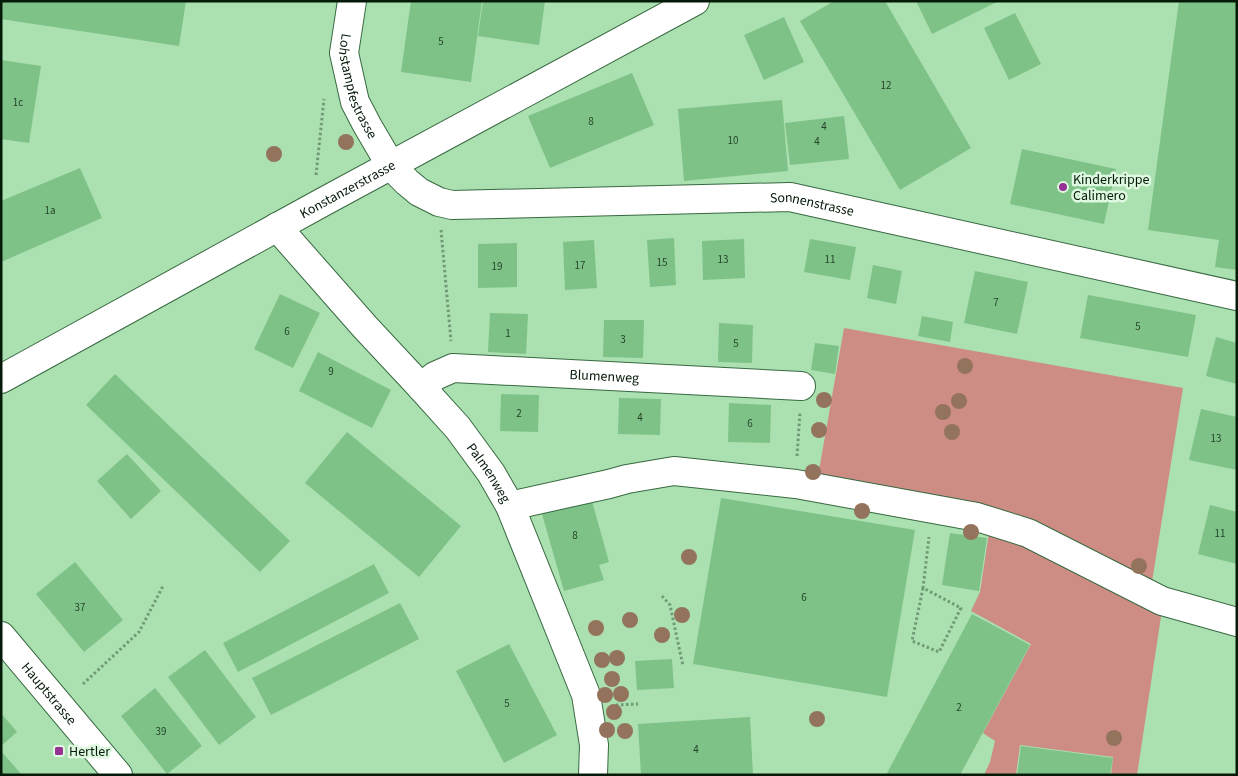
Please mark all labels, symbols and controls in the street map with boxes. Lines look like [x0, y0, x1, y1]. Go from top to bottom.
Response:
street label: Lohstampfestrasse [333, 32, 382, 143]
house number: 5 [438, 34, 444, 49]
house number: 12 [881, 78, 891, 93]
house number: 1c [13, 95, 23, 110]
house number: 8 [588, 114, 594, 129]
house number: 4 [821, 119, 827, 134]
house number: 10 [728, 133, 738, 148]
house number: 4 [814, 134, 820, 149]
street label: Konstanzerstrasse [296, 156, 399, 224]
place label: Kinderkrippe Calimero [1073, 170, 1150, 206]
marker: Kinderkrippe Calimero [1057, 181, 1069, 193]
street label: Sonnenstrasse [770, 188, 856, 222]
house number: 1a [44, 203, 56, 218]
house number: 13 [718, 252, 728, 267]
house number: 11 [825, 252, 835, 267]
house number: 15 [657, 255, 667, 270]
house number: 17 [575, 258, 585, 273]
house number: 19 [492, 259, 502, 274]
house number: 7 [993, 295, 999, 310]
house number: 5 [1135, 319, 1141, 334]
house number: 6 [284, 324, 290, 339]
house number: 1 [505, 326, 511, 341]
house number: 3 [620, 332, 626, 347]
house number: 5 [733, 336, 739, 351]
house number: 9 [328, 364, 334, 379]
street label: Blumenweg [569, 365, 639, 389]
house number: 2 [516, 406, 522, 421]
house number: 4 [637, 410, 643, 425]
house number: 6 [747, 416, 753, 431]
house number: 13 [1211, 431, 1221, 446]
street label: Palmenweg [461, 439, 515, 507]
house number: 11 [1215, 526, 1225, 541]
house number: 8 [572, 528, 578, 543]
house number: 6 [801, 590, 807, 605]
house number: 37 [75, 600, 85, 615]
street label: Hauptstrasse [16, 658, 81, 730]
house number: 5 [504, 696, 510, 711]
house number: 2 [956, 700, 962, 715]
house number: 39 [156, 724, 166, 739]
place label: Hertler [69, 742, 110, 762]
house number: 4 [693, 742, 699, 757]
marker: Hertler [53, 745, 65, 757]

